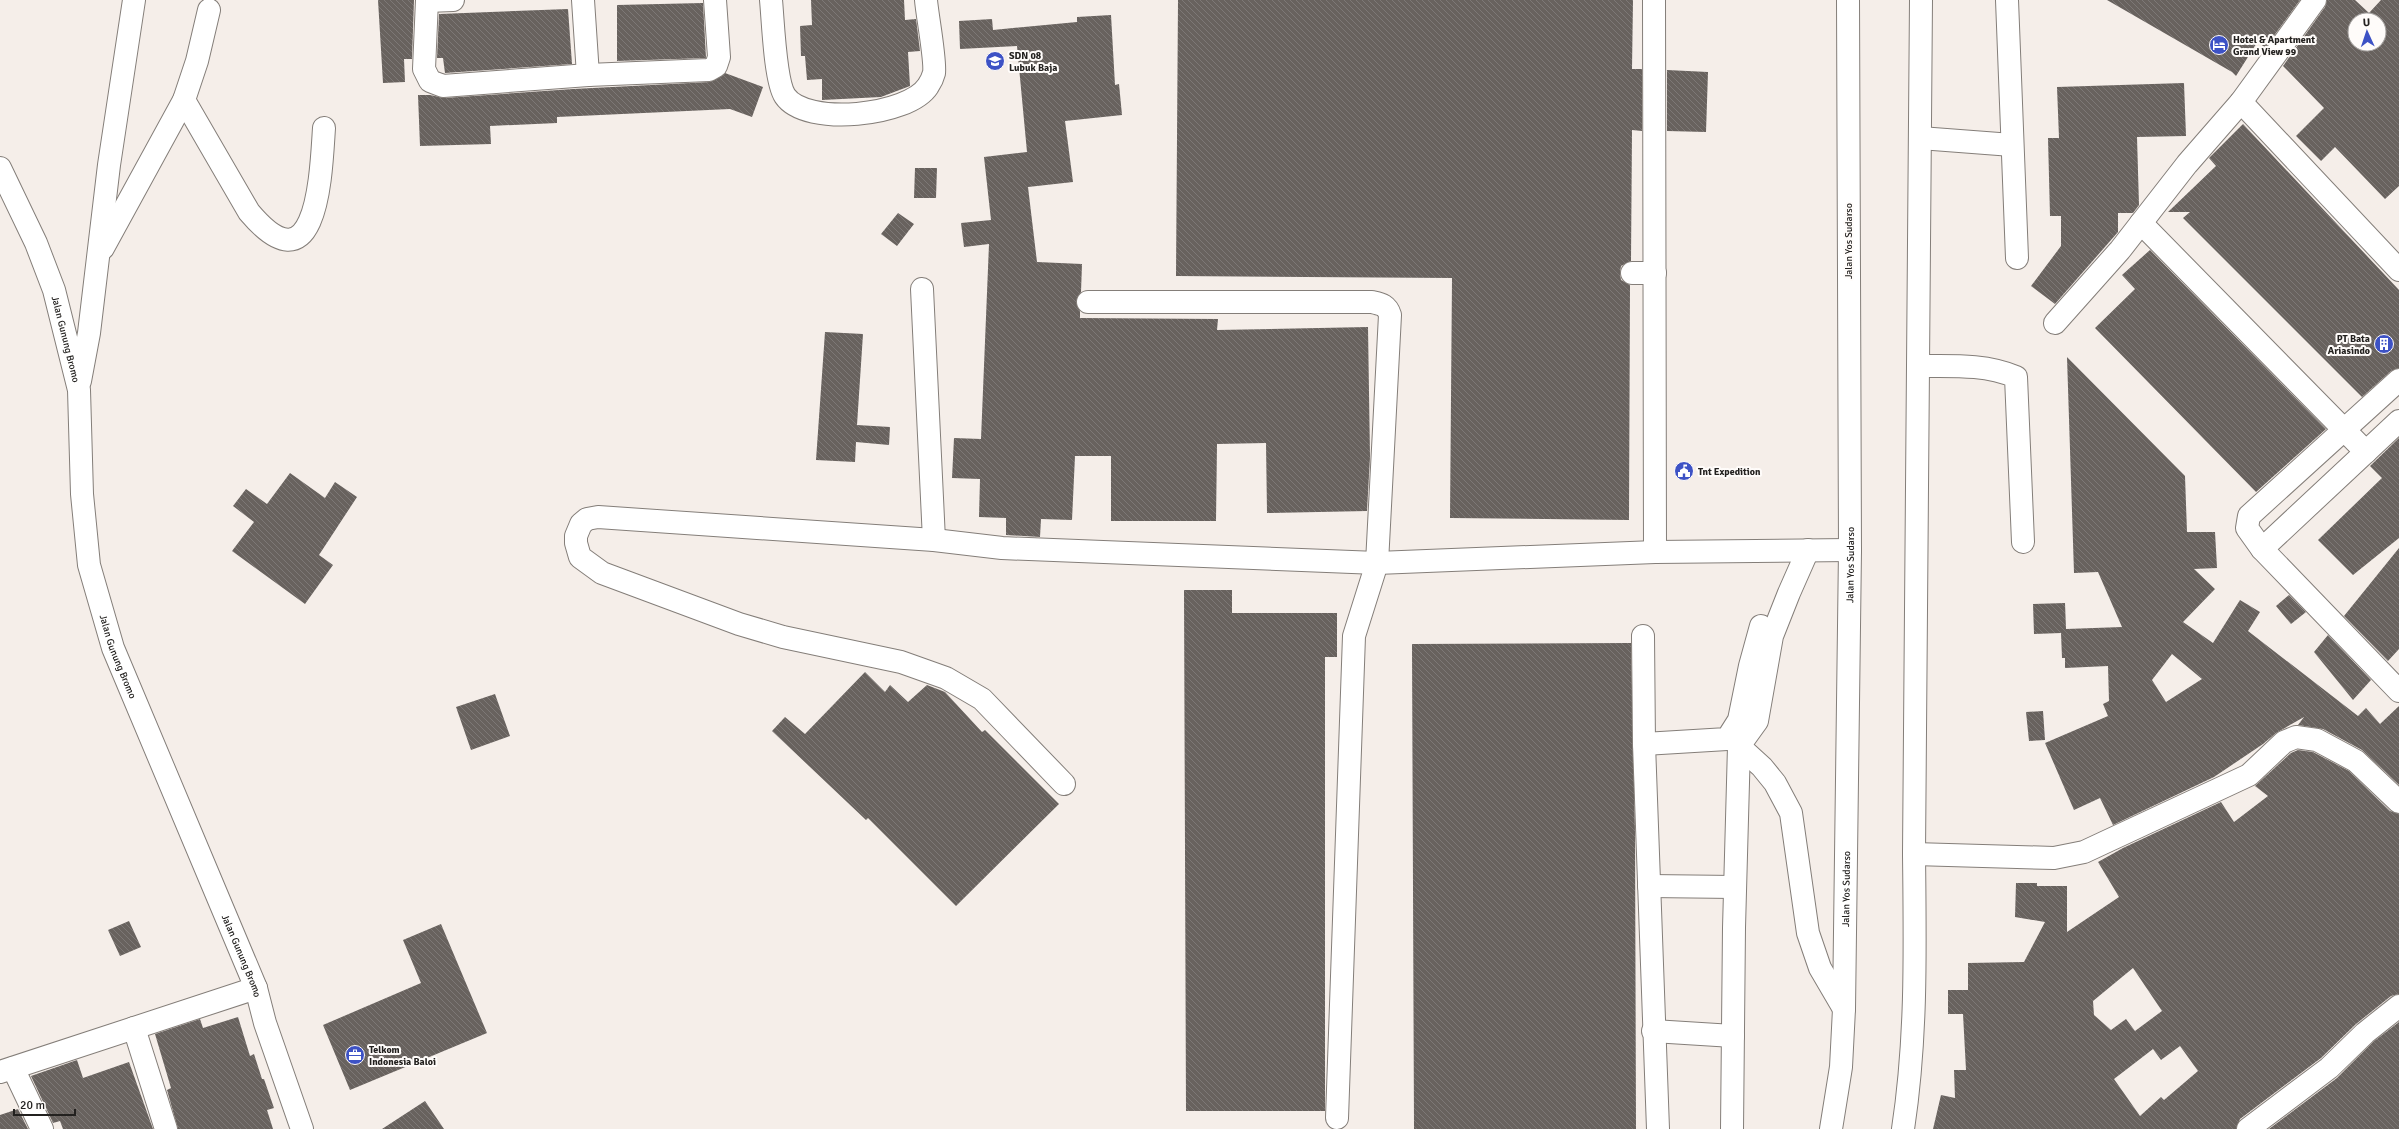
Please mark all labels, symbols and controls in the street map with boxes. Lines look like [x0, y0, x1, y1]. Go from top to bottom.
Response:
north arrow [2347, 12, 2387, 52]
text: U [2362, 16, 2371, 29]
hotel icon: Hotel & Apartment Grand View 99 [2208, 34, 2230, 56]
place label: Hotel & Apartment Grand View 99 [2233, 34, 2315, 58]
school or university icon: SDN 08 Lubuk Baja [984, 50, 1006, 72]
place label: SDN 08 Lubuk Baja [1009, 50, 1057, 74]
street label: Jalan Yos Sudarso [1843, 203, 1855, 279]
street label: Jalan Gunung Bromo [49, 295, 82, 384]
place label: PT Bata Ariasindo [2328, 333, 2370, 357]
building icon: PT Bata Ariasindo [2373, 333, 2395, 355]
public building icon: Tnt Expedition [1673, 460, 1695, 482]
place label: Tnt Expedition [1698, 466, 1761, 478]
street label: Jalan Yos Sudarso [1844, 527, 1857, 603]
street label: Jalan Gunung Bromo [97, 613, 139, 700]
street label: Jalan Yos Sudarso [1840, 851, 1853, 927]
street label: Jalan Gunung Bromo [219, 913, 263, 999]
office icon: Telkom Indonesia Baloi [344, 1044, 366, 1066]
place label: Telkom Indonesia Baloi [369, 1044, 436, 1068]
scale bar [14, 1091, 75, 1117]
text: 20 m [20, 1098, 45, 1113]

